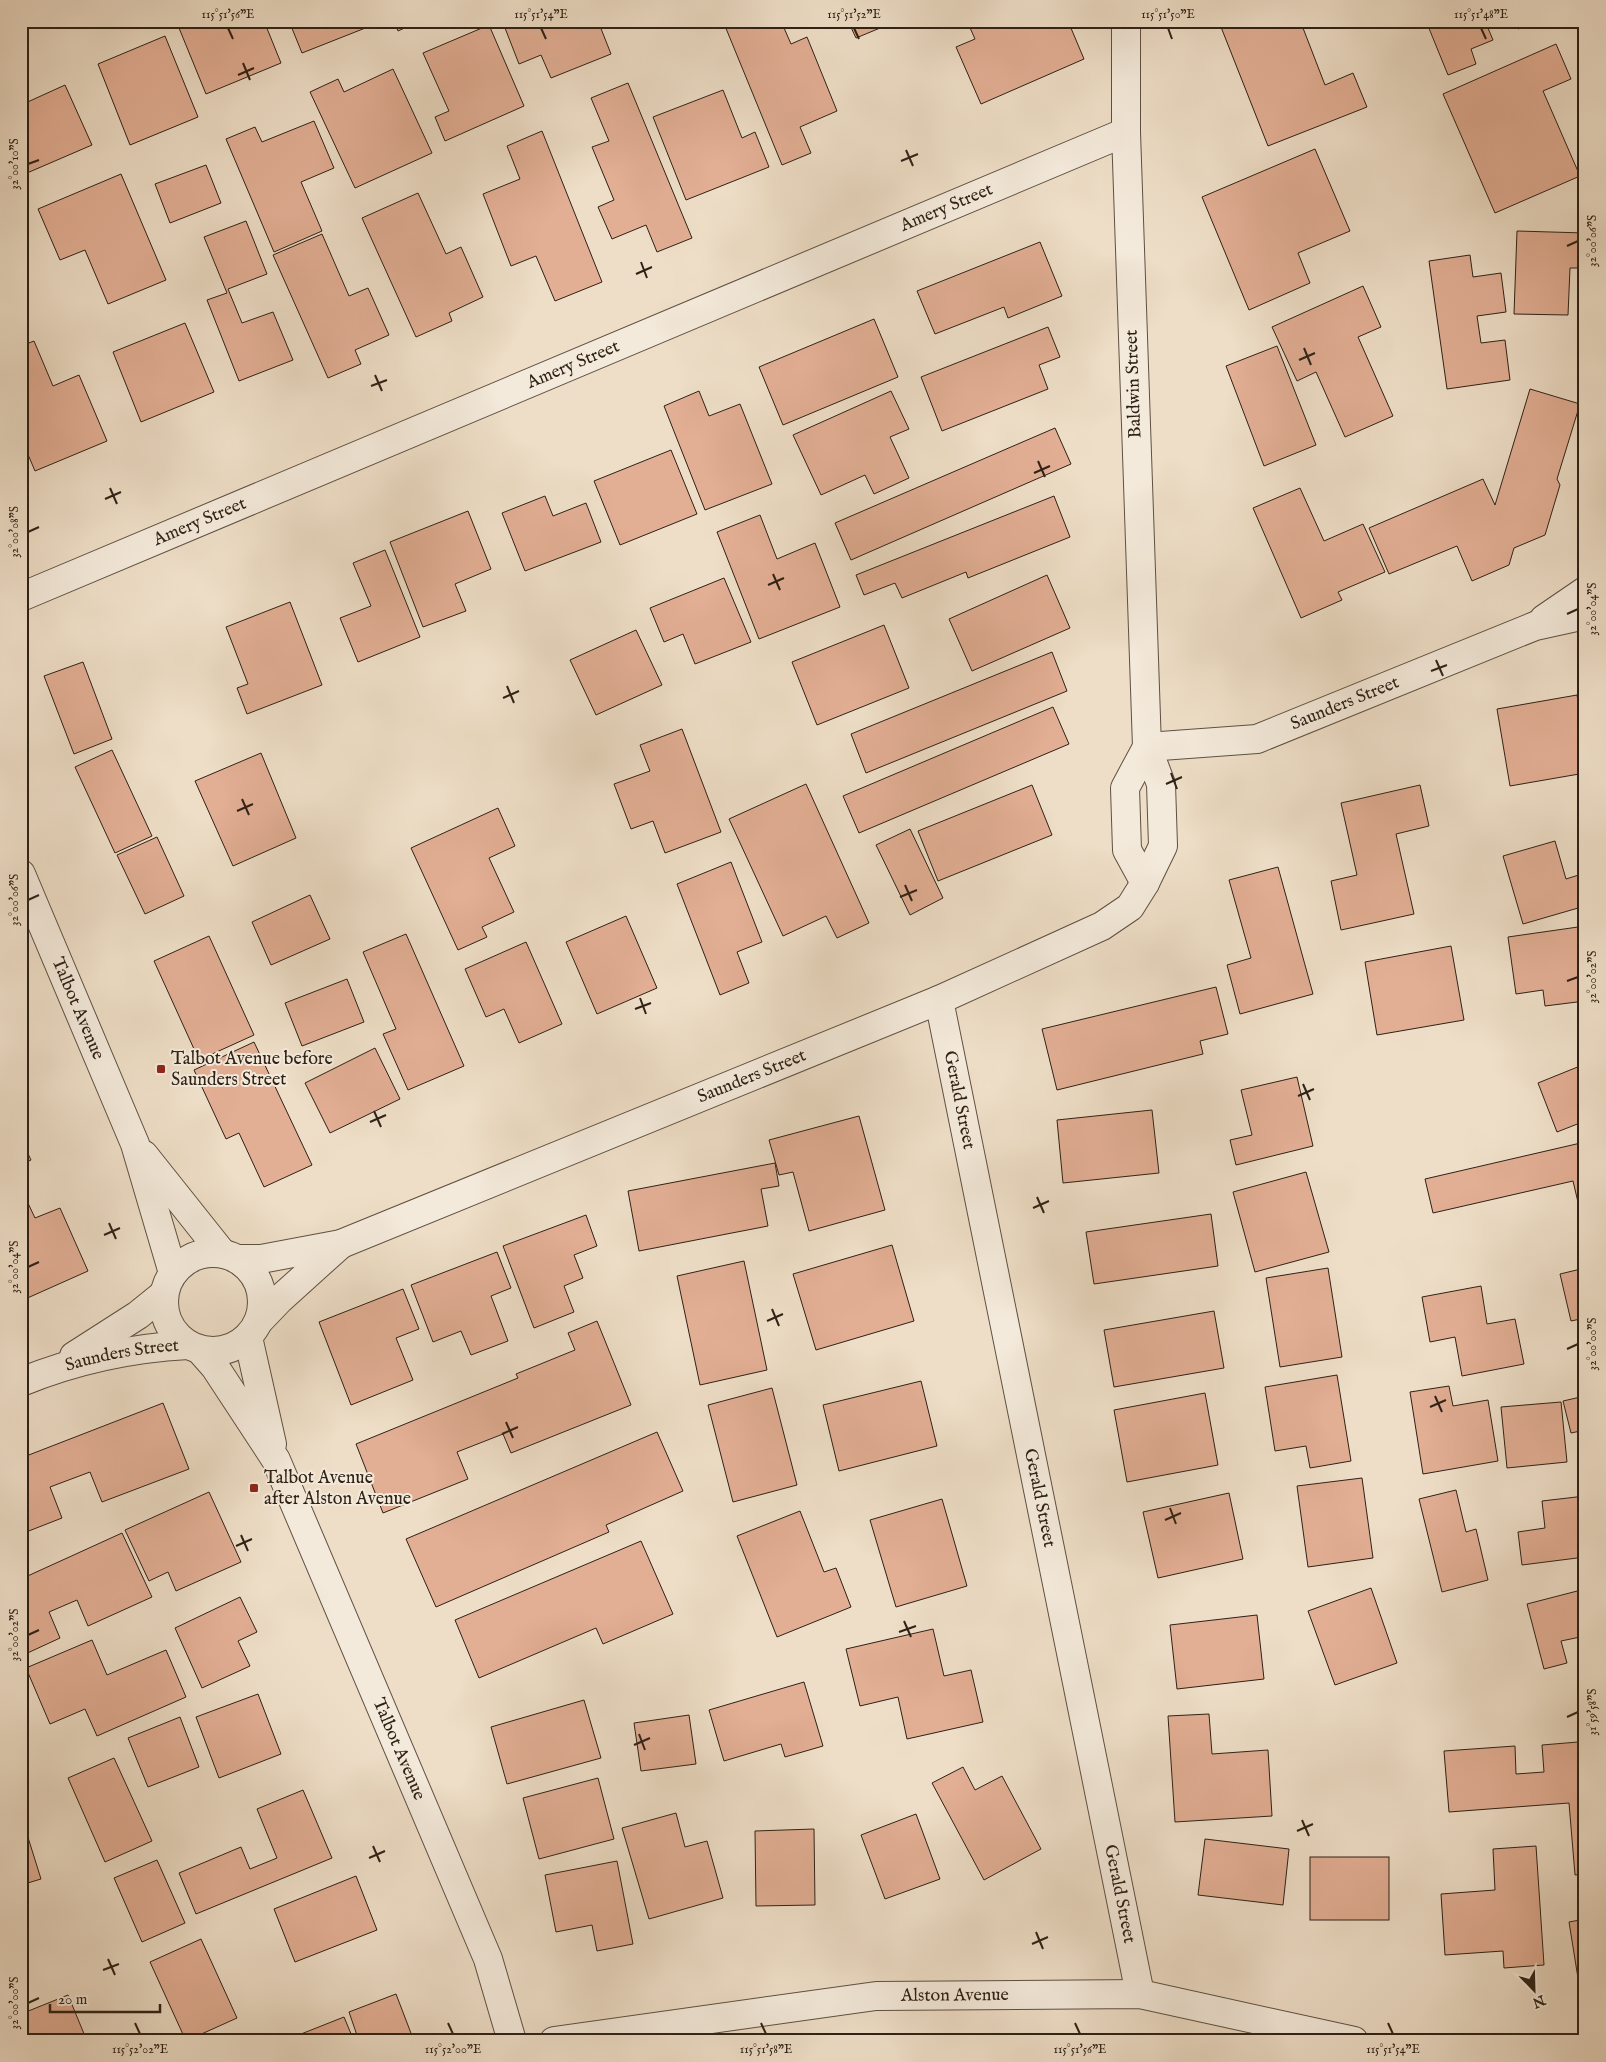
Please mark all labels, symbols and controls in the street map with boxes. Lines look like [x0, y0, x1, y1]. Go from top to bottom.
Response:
text: 115°51'56"E [202, 7, 254, 22]
text: 115°51'54"E [514, 7, 568, 22]
text: 115°51'52"E [827, 7, 881, 22]
text: 115°51'50"E [1141, 7, 1195, 22]
text: 115°51'48"E [1454, 7, 1508, 22]
text: 32°00'10"S [7, 138, 22, 190]
street label: Amery Street [896, 178, 996, 238]
text: 32°00'06"S [1585, 215, 1600, 267]
street label: Baldwin Street [1121, 329, 1147, 439]
street label: Amery Street [522, 335, 623, 395]
street label: Amery Street [149, 492, 250, 552]
text: 32°00'08"S [7, 506, 22, 558]
text: 32°00'04"S [1585, 583, 1600, 635]
street label: Saunders Street [1287, 671, 1403, 736]
text: 32°00'06"S [7, 874, 22, 926]
text: 32°00'02"S [1585, 951, 1600, 1003]
street label: Talbot Avenue [46, 954, 110, 1063]
street label: Saunders Street [694, 1044, 810, 1109]
place label: Talbot Avenue before Saunders Street [171, 1048, 333, 1092]
street label: Gerald Street [938, 1049, 980, 1151]
marker: Talbot Avenue before Saunders Street [155, 1063, 167, 1075]
text: 32°00'04"S [7, 1241, 22, 1293]
text: 32°00'00"S [1585, 1318, 1600, 1370]
street label: Saunders Street [62, 1334, 180, 1377]
street label: Gerald Street [1018, 1447, 1061, 1549]
place label: Talbot Avenue after Alston Avenue [264, 1467, 411, 1511]
marker: Talbot Avenue after Alston Avenue [248, 1482, 260, 1494]
text: 32°00'02"S [7, 1609, 22, 1661]
text: 31°59'58"S [1585, 1689, 1600, 1735]
street label: Talbot Avenue [367, 1694, 431, 1804]
street label: Gerald Street [1099, 1843, 1141, 1945]
north arrow [1508, 1964, 1558, 2014]
text: 32°00'00"S [7, 1977, 22, 2029]
scale bar [50, 1982, 160, 2014]
street label: Alston Avenue [900, 1983, 1009, 2007]
text: 20 m [58, 1990, 88, 2009]
text: N [1530, 1990, 1549, 2012]
text: 115°52'02"E [112, 2042, 168, 2057]
text: 115°52'00"E [425, 2042, 481, 2057]
text: 115°51'58"E [740, 2042, 792, 2057]
text: 115°51'56"E [1054, 2042, 1106, 2057]
text: 115°51'54"E [1366, 2042, 1420, 2057]

